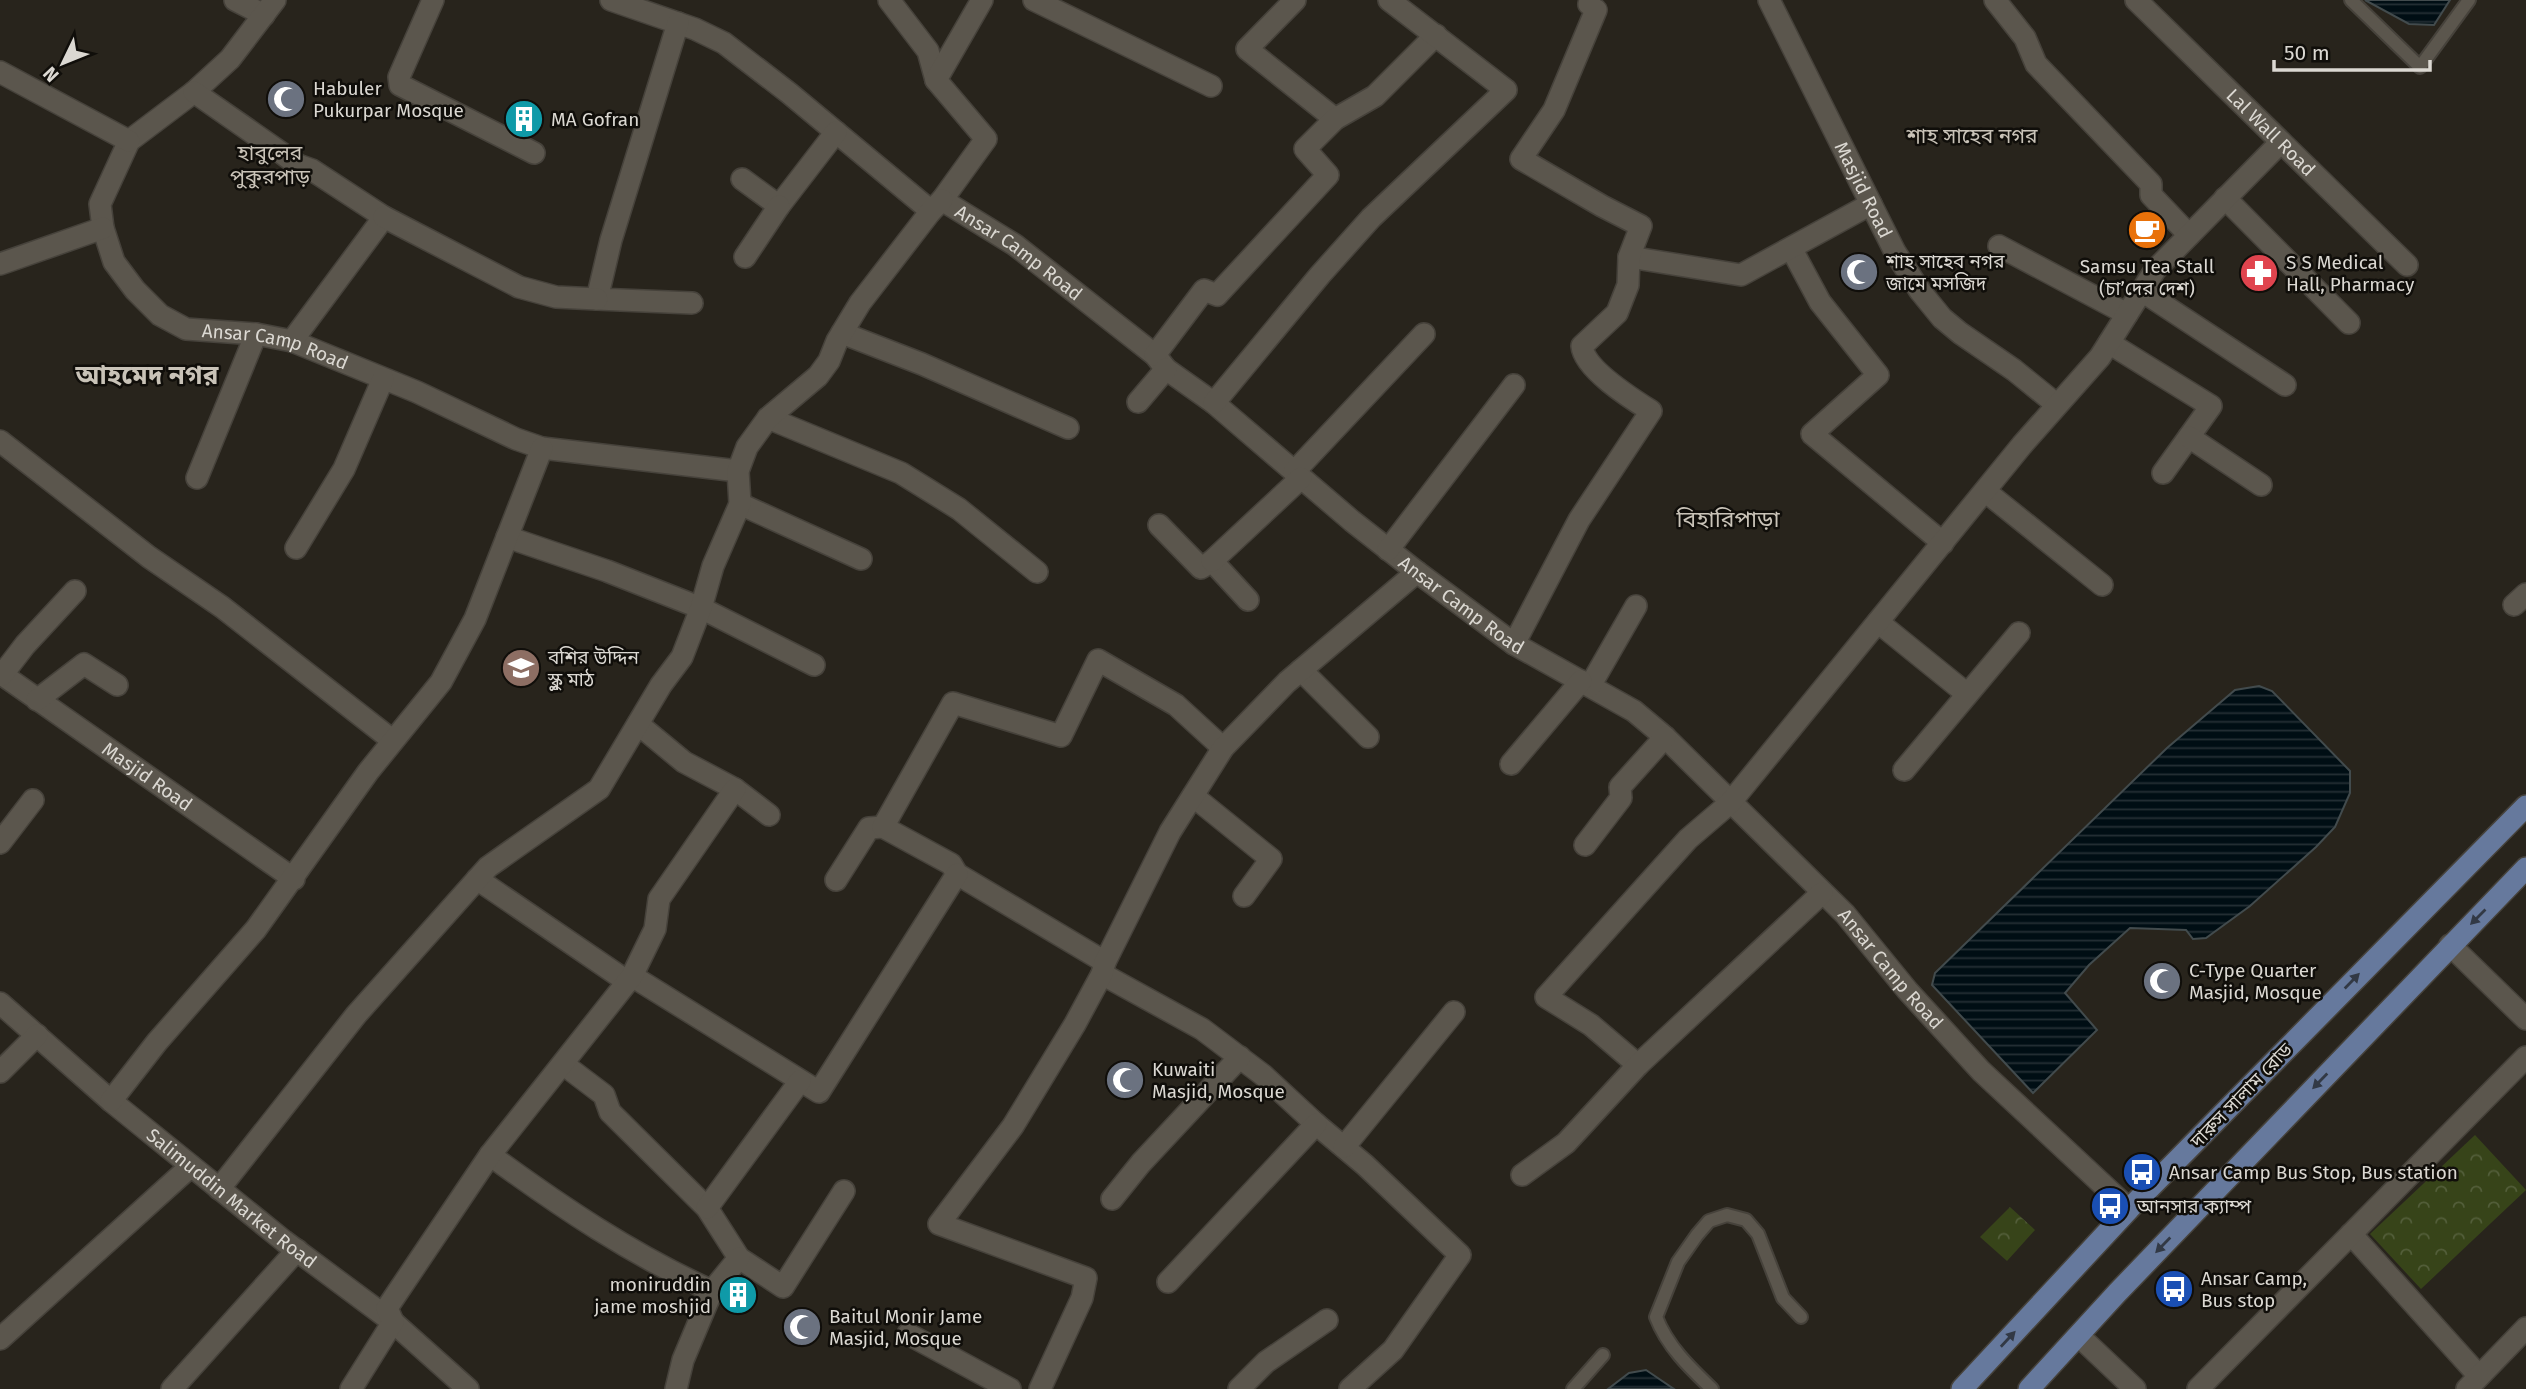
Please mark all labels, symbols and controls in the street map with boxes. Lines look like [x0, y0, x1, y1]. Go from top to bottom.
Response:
north arrow [28, 28, 98, 98]
scale bar [2274, 28, 2430, 72]
text: 50 m [2284, 40, 2330, 66]
text: N [38, 62, 64, 87]
place label: Habuler Pukurpar Mosque [313, 77, 464, 122]
mosque icon: Habuler Pukurpar Mosque [265, 78, 307, 120]
street label: Lal Wall Road [2221, 84, 2320, 181]
building icon: MA Gofran [503, 98, 545, 140]
place label: MA Gofran [551, 108, 639, 131]
district label: শাহ সাহেব নগর [1906, 123, 2038, 149]
street label: Masjid Road [1830, 138, 1897, 242]
district label: হাবুলের পুকুরপাড় [230, 140, 311, 190]
street label: Ansar Camp Road [951, 200, 1087, 306]
cafe icon: Samsu Tea Stall (চা’দের দেশ) [2126, 209, 2168, 251]
place label: শাহ সাহেব নগর জামে মসজিদ [1885, 250, 2005, 295]
mosque icon: শাহ সাহেব নগর জামে মসজিদ [1838, 251, 1880, 293]
place label: S S Medical Hall, Pharmacy [2286, 251, 2415, 296]
pharmacy icon: S S Medical Hall, Pharmacy [2238, 252, 2280, 294]
place label: Samsu Tea Stall (চা’দের দেশ) [2080, 255, 2215, 300]
street label: Ansar Camp Road [201, 319, 352, 375]
district label: আহমেদ নগর [75, 360, 219, 391]
district label: বিহারিপাড়া [1675, 505, 1780, 533]
street label: Ansar Camp Road [1394, 551, 1528, 659]
place label: বশির উদ্দিন স্কুল মাঠ [547, 646, 640, 692]
school or university icon: বশির উদ্দিন স্কুল মাঠ [500, 647, 542, 689]
street label: Masjid Road [98, 737, 197, 816]
street label: Ansar Camp Road [1833, 904, 1948, 1034]
one-way arrow [2470, 908, 2487, 924]
place label: C-Type Quarter Masjid, Mosque [2189, 959, 2322, 1004]
mosque icon: C-Type Quarter Masjid, Mosque [2141, 960, 2183, 1002]
one-way arrow [2344, 972, 2361, 989]
street label: দারুস সালাম রোড [2185, 1038, 2297, 1153]
place label: Kuwaiti Masjid, Mosque [1152, 1058, 1285, 1103]
mosque icon: Kuwaiti Masjid, Mosque [1104, 1059, 1146, 1101]
one-way arrow [2312, 1072, 2329, 1089]
street label: Salimuddin Market Road [142, 1123, 321, 1273]
bus stop icon: Ansar Camp Bus Stop, Bus station [2121, 1151, 2163, 1193]
place label: Ansar Camp Bus Stop, Bus station [2169, 1161, 2458, 1184]
bus stop icon: আনসার ক্যাম্প [2089, 1185, 2131, 1227]
place label: আনসার ক্যাম্প [2136, 1195, 2252, 1218]
one-way arrow [2155, 1236, 2171, 1254]
place label: Ansar Camp, Bus stop [2201, 1267, 2307, 1312]
bus stop icon: Ansar Camp, Bus stop [2153, 1268, 2195, 1310]
place label: moniruddin jame moshjid [593, 1273, 711, 1318]
building icon: moniruddin jame moshjid [717, 1274, 759, 1316]
place label: Baitul Monir Jame Masjid, Mosque [829, 1305, 982, 1350]
mosque icon: Baitul Monir Jame Masjid, Mosque [781, 1306, 823, 1348]
one-way arrow [2000, 1330, 2016, 1348]

